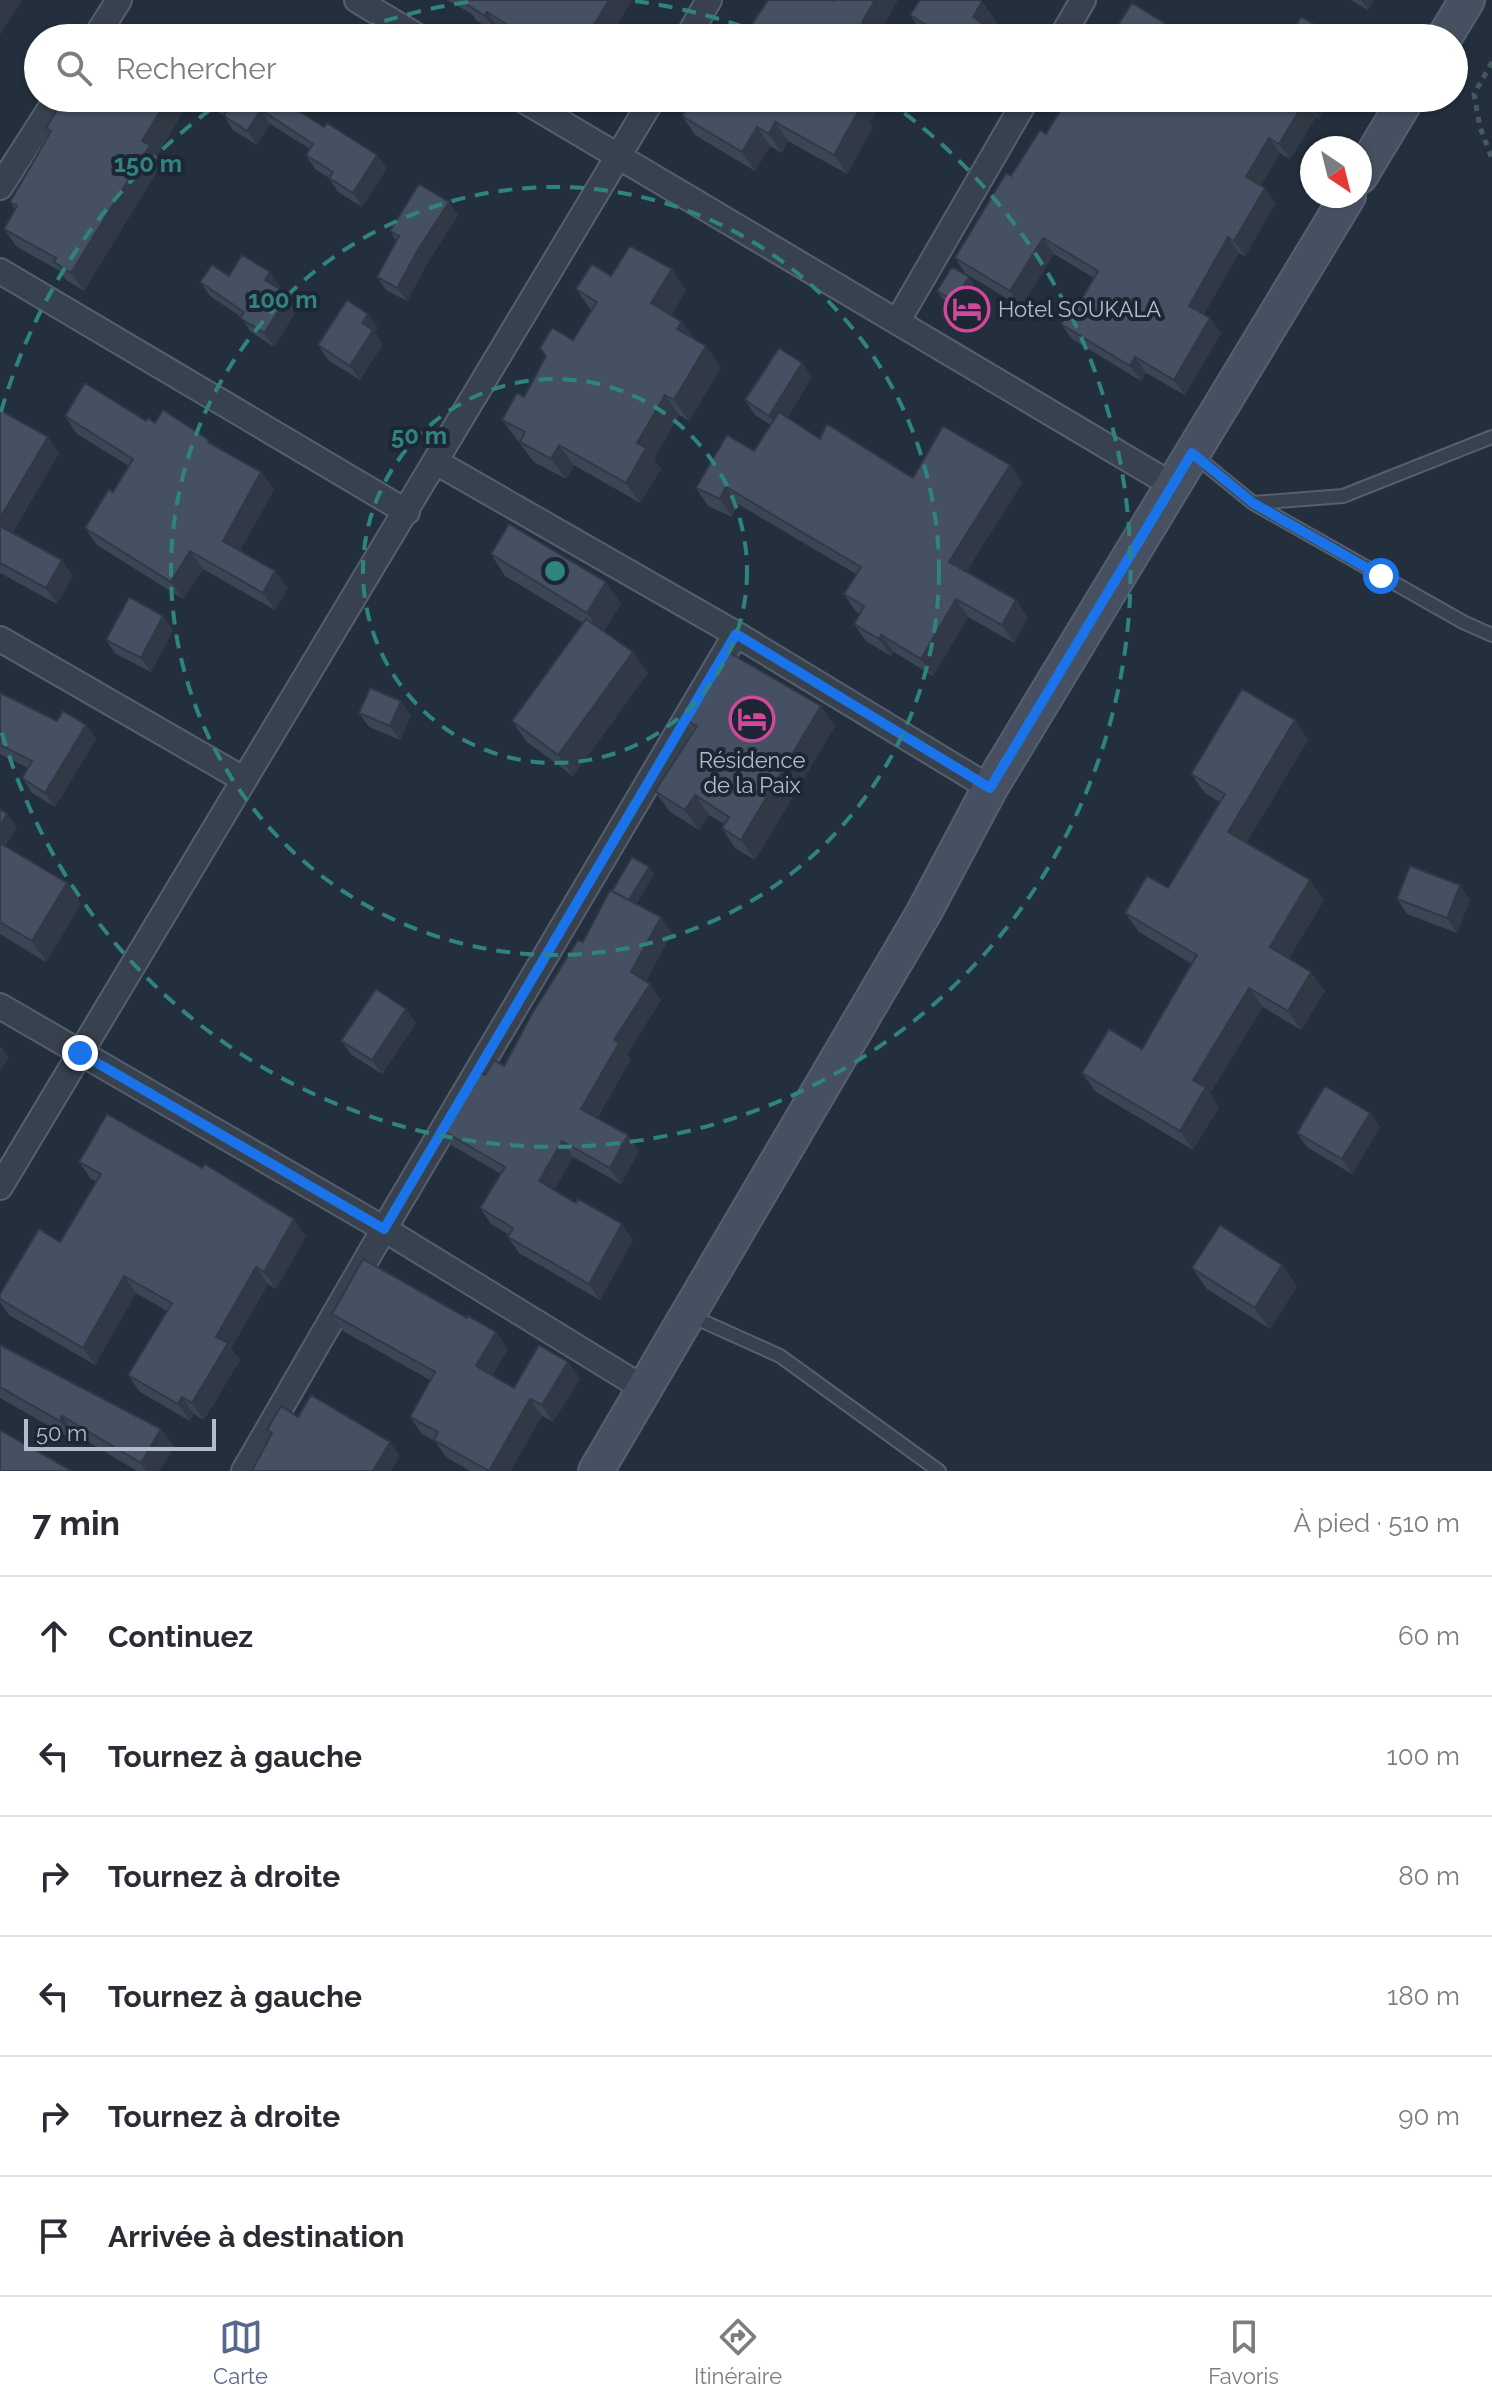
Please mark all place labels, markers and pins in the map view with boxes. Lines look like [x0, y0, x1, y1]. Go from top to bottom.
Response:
hotel icon: Hotel SOUKALA [943, 285, 991, 333]
place label: Hotel SOUKALA [998, 296, 1161, 322]
centre of rings [541, 557, 569, 585]
hotel icon: Résidence de la Paix [728, 695, 776, 743]
place label: Résidence de la Paix [699, 747, 805, 798]

